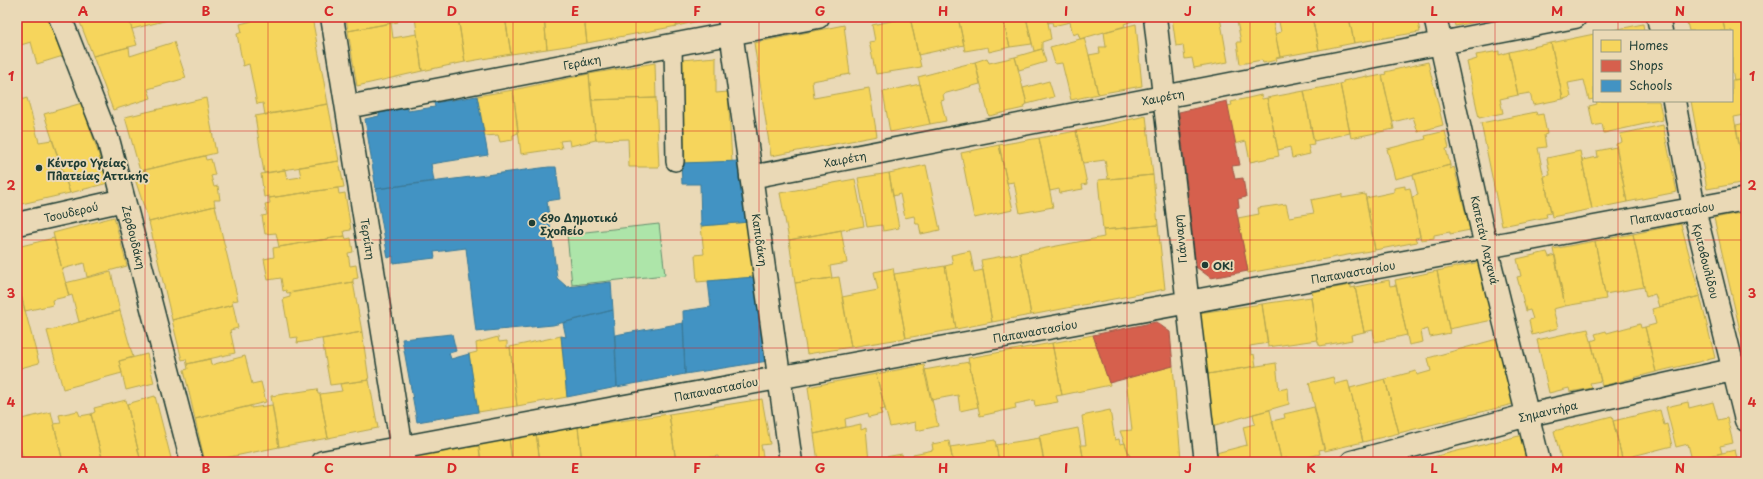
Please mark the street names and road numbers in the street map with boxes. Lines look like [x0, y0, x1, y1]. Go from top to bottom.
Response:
street label: Γεράκη [562, 50, 602, 74]
street label: Χαιρέτη [1140, 85, 1186, 109]
street label: Χαιρέτη [822, 147, 868, 171]
street label: Καπετάν Λαχανά [1466, 194, 1504, 286]
street label: Παπαναστασίου [1628, 197, 1716, 229]
street label: Τσουδερού [42, 198, 100, 226]
street label: Ζερβουδάκη [118, 203, 150, 271]
street label: Καπιδάκη [748, 213, 772, 267]
street label: Γιάνναρη [1169, 214, 1191, 264]
street label: Τερτίπη [356, 217, 380, 261]
street label: Κριτοβουλίδου [1688, 222, 1724, 300]
street label: Παπαναστασίου [1309, 256, 1397, 288]
street label: Παπαναστασίου [991, 315, 1079, 347]
street label: Παπαναστασίου [672, 373, 760, 405]
street label: Σημαντήρα [1517, 396, 1579, 426]

